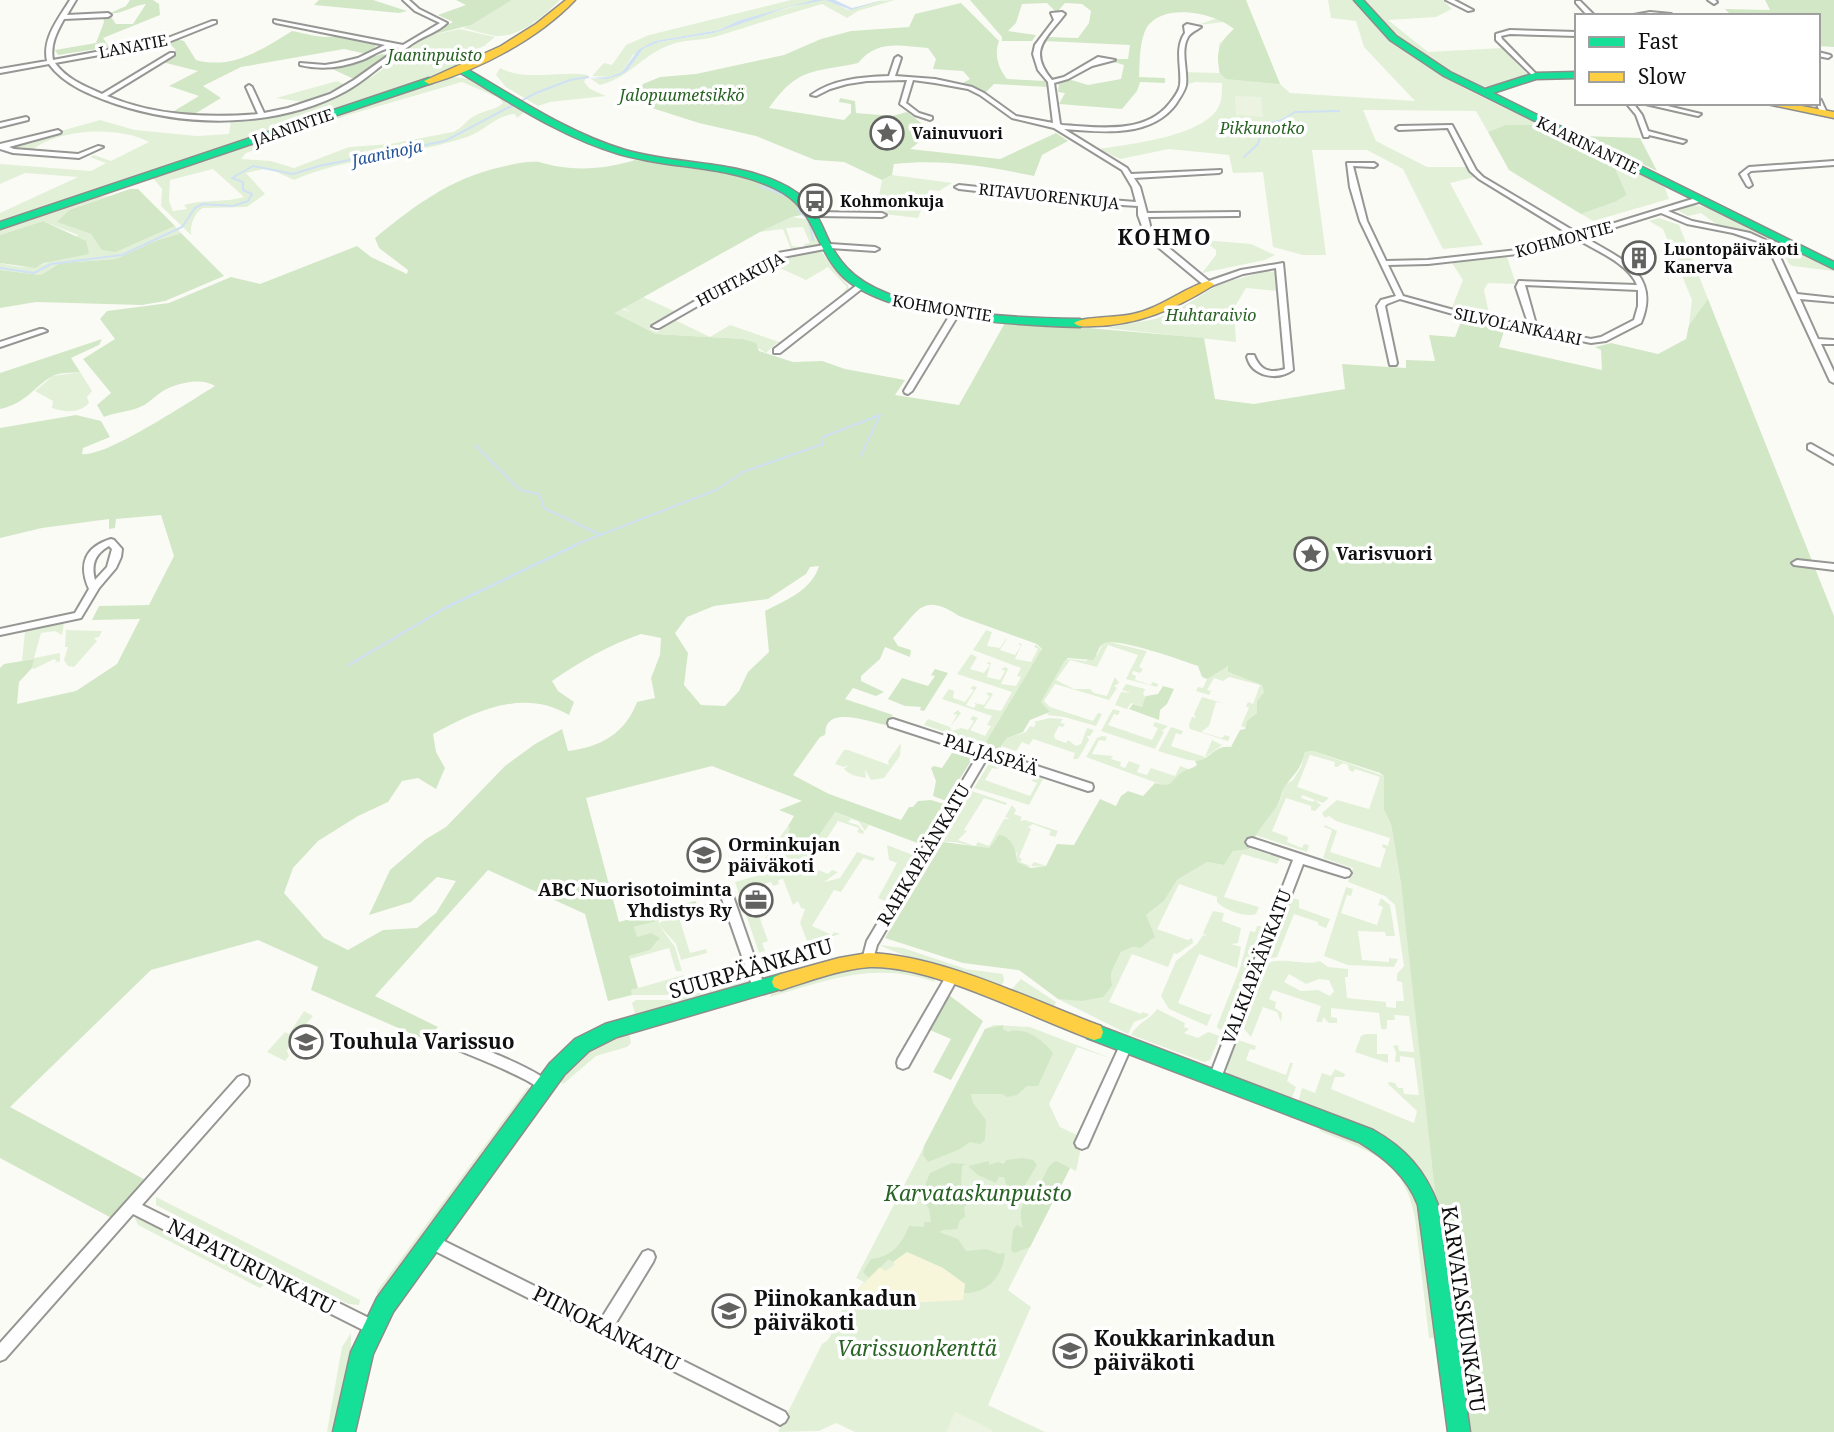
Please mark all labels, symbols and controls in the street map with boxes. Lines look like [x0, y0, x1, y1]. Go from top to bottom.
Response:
legend [1575, 14, 1820, 105]
text: Fast [1638, 27, 1678, 55]
street label: LANATIE [97, 29, 169, 63]
park label: Jaaninpuisto [385, 44, 482, 66]
text: Slow [1638, 62, 1687, 90]
park label: Jalopuumetsikkö [617, 84, 744, 106]
street label: JAANINTIE [249, 103, 336, 151]
street label: KAARINANTIE [1533, 111, 1643, 179]
place icon: Vainuvuori [868, 114, 906, 152]
park label: Pikkunotko [1218, 117, 1305, 139]
place label: Vainuvuori [912, 122, 1003, 144]
water label: Jaaninoja [347, 135, 425, 172]
street label: RITAVUORENKUJA [977, 178, 1121, 214]
bus stop icon: Kohmonkuja [796, 182, 834, 220]
place label: Kohmonkuja [840, 190, 945, 212]
street label: KOHMONTIE [1513, 215, 1615, 263]
district label: KOHMO [1117, 223, 1213, 251]
place label: Luontopäiväkoti Kanerva [1664, 238, 1799, 278]
building icon: Luontopäiväkoti Kanerva [1620, 239, 1658, 277]
street label: HUHTAKUJA [692, 246, 788, 311]
street label: KOHMONTIE [891, 289, 993, 327]
street label: SILVOLANKAARI [1452, 302, 1584, 350]
park label: Huhtaraivio [1165, 304, 1256, 326]
place icon: Varisvuori [1292, 535, 1330, 573]
place label: Varisvuori [1336, 541, 1433, 565]
street label: PALJASPÄÄ [941, 727, 1042, 781]
street label: RAHKAPÄÄNKATU [871, 779, 975, 930]
place label: Orminkujan päiväkoti [728, 832, 840, 877]
school or university icon: Orminkujan päiväkoti [685, 836, 723, 874]
place label: ABC Nuorisotoiminta Yhdistys Ry [538, 877, 733, 922]
office icon: ABC Nuorisotoiminta Yhdistys Ry [737, 881, 775, 919]
street label: VALKIAPÄÄNKATU [1216, 886, 1297, 1047]
street label: SUURPÄÄNKATU [666, 931, 836, 1005]
school or university icon: Touhula Varissuo [287, 1023, 325, 1061]
place label: Touhula Varissuo [330, 1027, 515, 1055]
park label: Karvataskunpuisto [883, 1179, 1072, 1207]
street label: KARVATASKUNKATU [1436, 1204, 1492, 1414]
street label: NAPATURUNKATU [163, 1212, 340, 1321]
street label: PIINOKANKATU [528, 1279, 685, 1377]
place label: Piinokankadun päiväkoti [754, 1284, 917, 1336]
school or university icon: Piinokankadun päiväkoti [710, 1292, 748, 1330]
place label: Koukkarinkadun päiväkoti [1094, 1324, 1275, 1376]
school or university icon: Koukkarinkadun päiväkoti [1051, 1332, 1089, 1370]
park label: Varissuonkenttä [837, 1334, 998, 1362]

